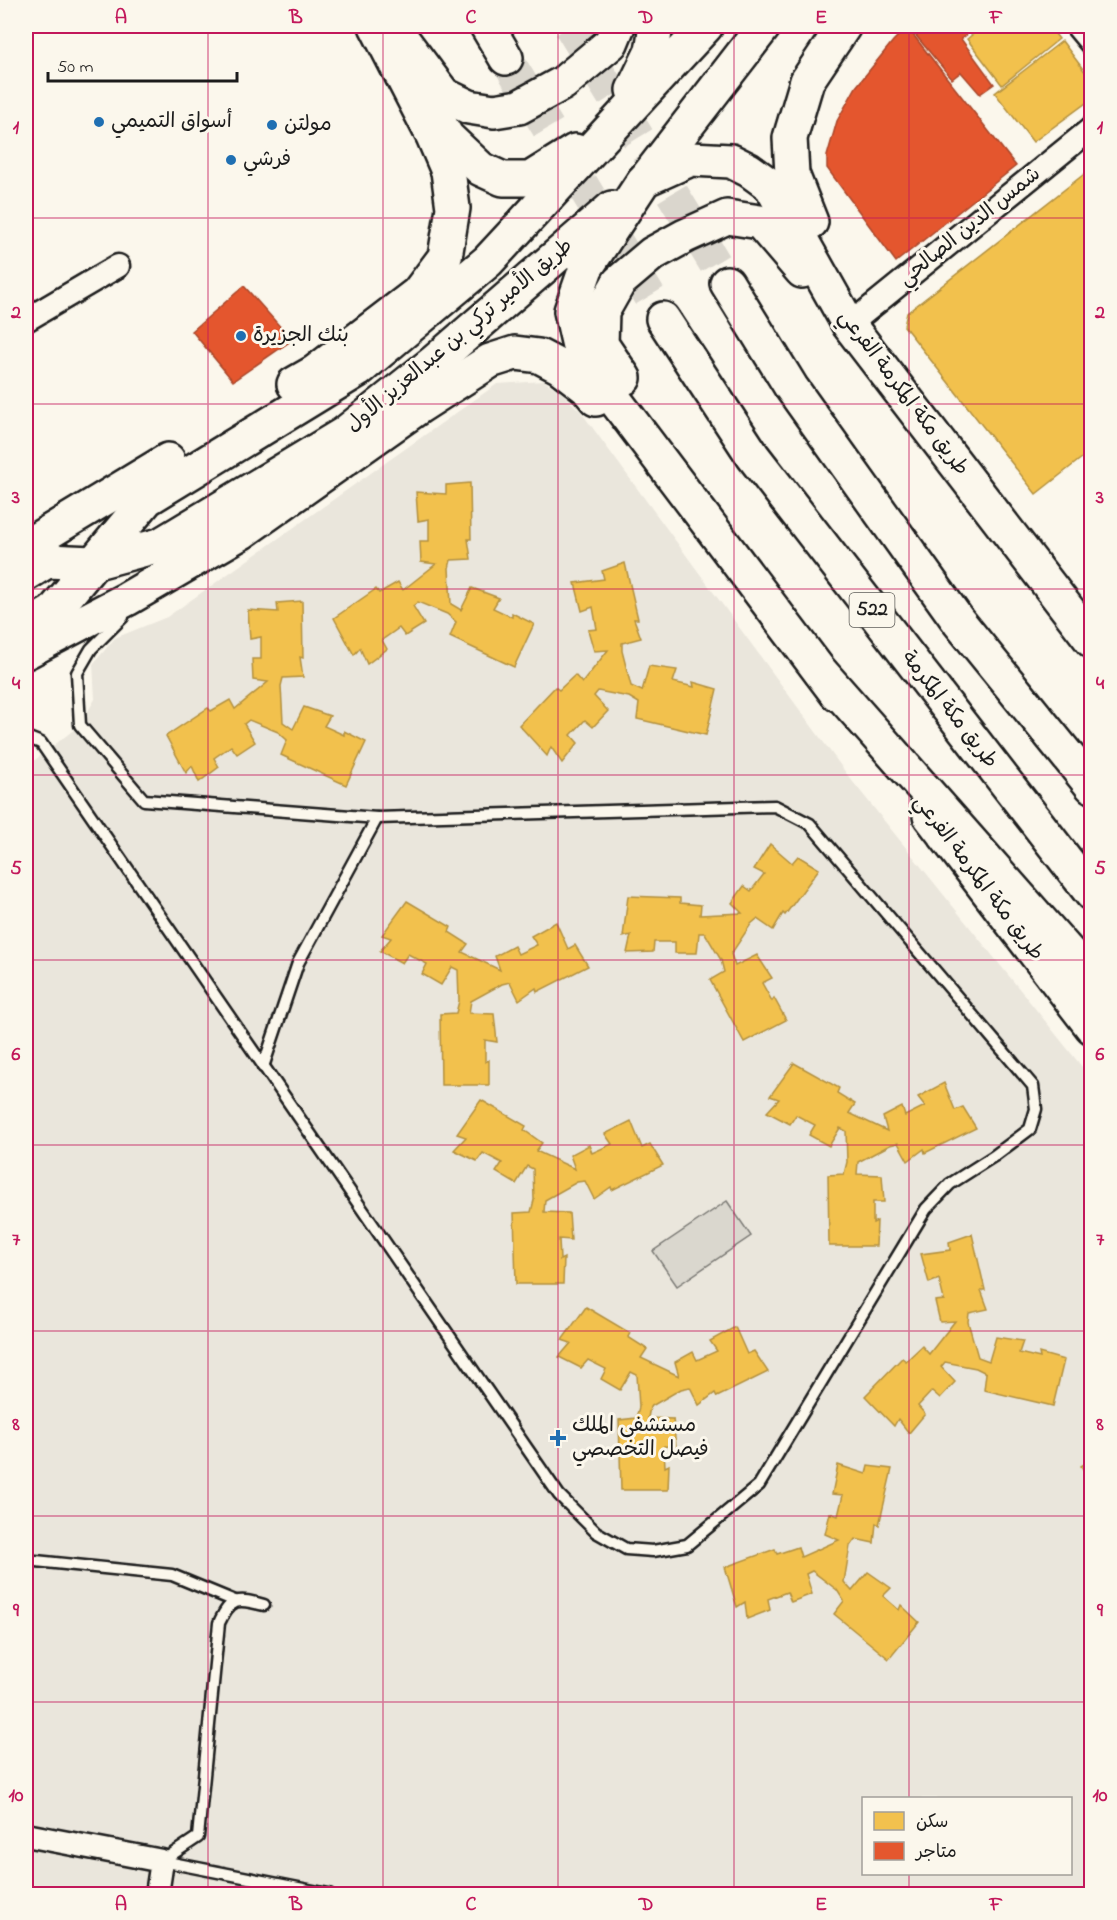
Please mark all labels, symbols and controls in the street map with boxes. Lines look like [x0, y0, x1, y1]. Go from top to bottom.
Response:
text: A [115, 4, 127, 33]
text: B [288, 4, 303, 33]
text: C [466, 4, 477, 33]
text: D [638, 4, 653, 33]
text: E [815, 4, 827, 33]
text: F [989, 4, 1003, 33]
scale bar [48, 45, 237, 83]
text: 50 m [57, 55, 94, 81]
place label: أسواق التميمي [111, 107, 232, 139]
place label: مولتن [284, 110, 332, 140]
text: 1 [13, 114, 20, 143]
text: 1 [1097, 114, 1104, 143]
marker: أسواق التميمي [92, 115, 106, 129]
marker: مولتن [265, 118, 279, 132]
place label: فرشي [243, 145, 291, 177]
marker: فرشي [224, 153, 238, 167]
street label: شمس الدين الصالحي [892, 160, 1049, 295]
street label: طريق الأمير تركي بن عبدالعزيز الأول [339, 231, 581, 442]
text: 2 [10, 299, 21, 328]
text: 2 [1094, 299, 1105, 328]
street label: طريق مكة المكرمة الفرعي [829, 304, 976, 484]
place label: بنك الجزيرة [253, 321, 349, 351]
marker: بنك الجزيرة [234, 329, 248, 343]
text: 3 [11, 484, 20, 513]
text: 3 [1095, 484, 1104, 513]
road number: 522 [850, 593, 894, 627]
street label: طريق مكة المكرمة [893, 645, 1005, 775]
text: 4 [12, 670, 21, 699]
text: 4 [1096, 670, 1105, 699]
street label: طريق مكة المكرمة الفرعي [904, 789, 1051, 969]
text: 5 [10, 855, 22, 884]
text: 5 [1094, 855, 1106, 884]
text: 6 [12, 1041, 21, 1070]
text: 6 [1096, 1041, 1105, 1070]
text: 7 [12, 1226, 21, 1255]
text: 7 [1096, 1226, 1105, 1255]
text: 8 [11, 1411, 20, 1440]
place label: مستشفى الملك فيصل التخصصي [572, 1411, 709, 1467]
text: 8 [1095, 1411, 1104, 1440]
marker: مستشفى الملك فيصل التخصصي [549, 1429, 567, 1447]
text: 9 [12, 1597, 20, 1626]
text: 9 [1096, 1597, 1104, 1626]
text: 10 [9, 1782, 24, 1811]
text: 10 [1093, 1782, 1108, 1811]
legend [862, 1797, 1072, 1875]
text: سكن [916, 1810, 948, 1836]
text: متاجر [914, 1840, 957, 1866]
text: A [115, 1891, 127, 1920]
text: B [288, 1891, 303, 1920]
text: C [466, 1891, 477, 1920]
text: D [638, 1891, 653, 1920]
text: E [815, 1891, 827, 1920]
text: F [989, 1891, 1003, 1920]

